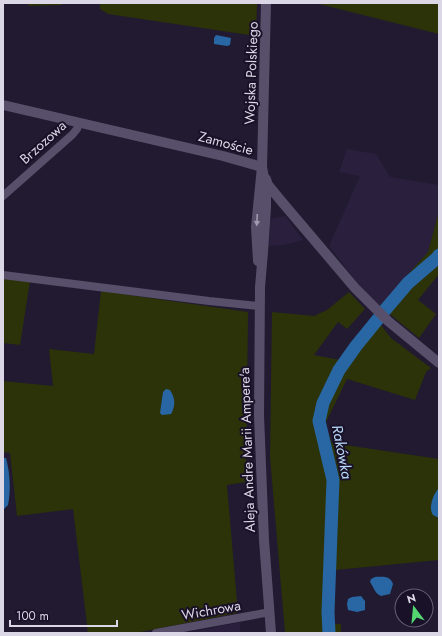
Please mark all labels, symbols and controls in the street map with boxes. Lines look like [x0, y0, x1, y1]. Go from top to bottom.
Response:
street label: Wojska Polskiego [239, 21, 263, 125]
street label: Brzozowa [15, 116, 71, 168]
street label: Zamoście [196, 126, 256, 160]
one-way arrow [253, 214, 260, 226]
street label: Aleja Andre Marii Ampere'a [234, 367, 260, 533]
water label: Rakówka [326, 423, 358, 482]
north arrow [394, 588, 434, 628]
text: N [405, 589, 418, 607]
street label: Wichrowa [180, 595, 242, 625]
scale bar [10, 602, 117, 628]
text: 100 m [16, 607, 49, 625]

